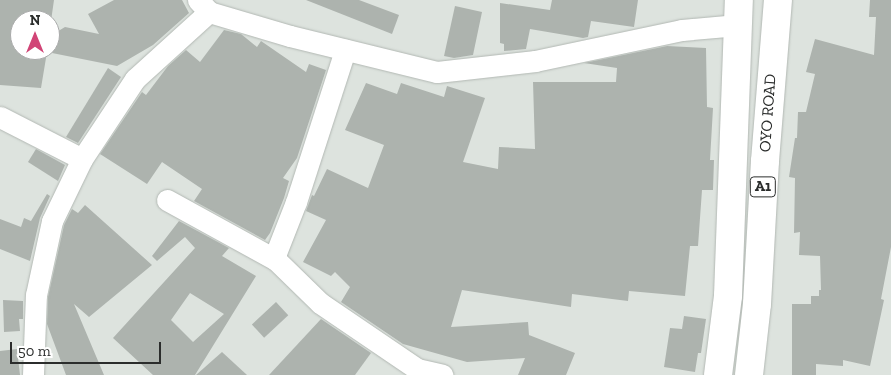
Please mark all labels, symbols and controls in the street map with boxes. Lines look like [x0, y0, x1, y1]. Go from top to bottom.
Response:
north arrow [10, 10, 60, 60]
text: N [30, 12, 40, 29]
street label: OYO ROAD [756, 73, 780, 153]
road number: A1 [749, 174, 777, 200]
scale bar [12, 332, 164, 364]
text: 50 m [18, 342, 51, 360]

